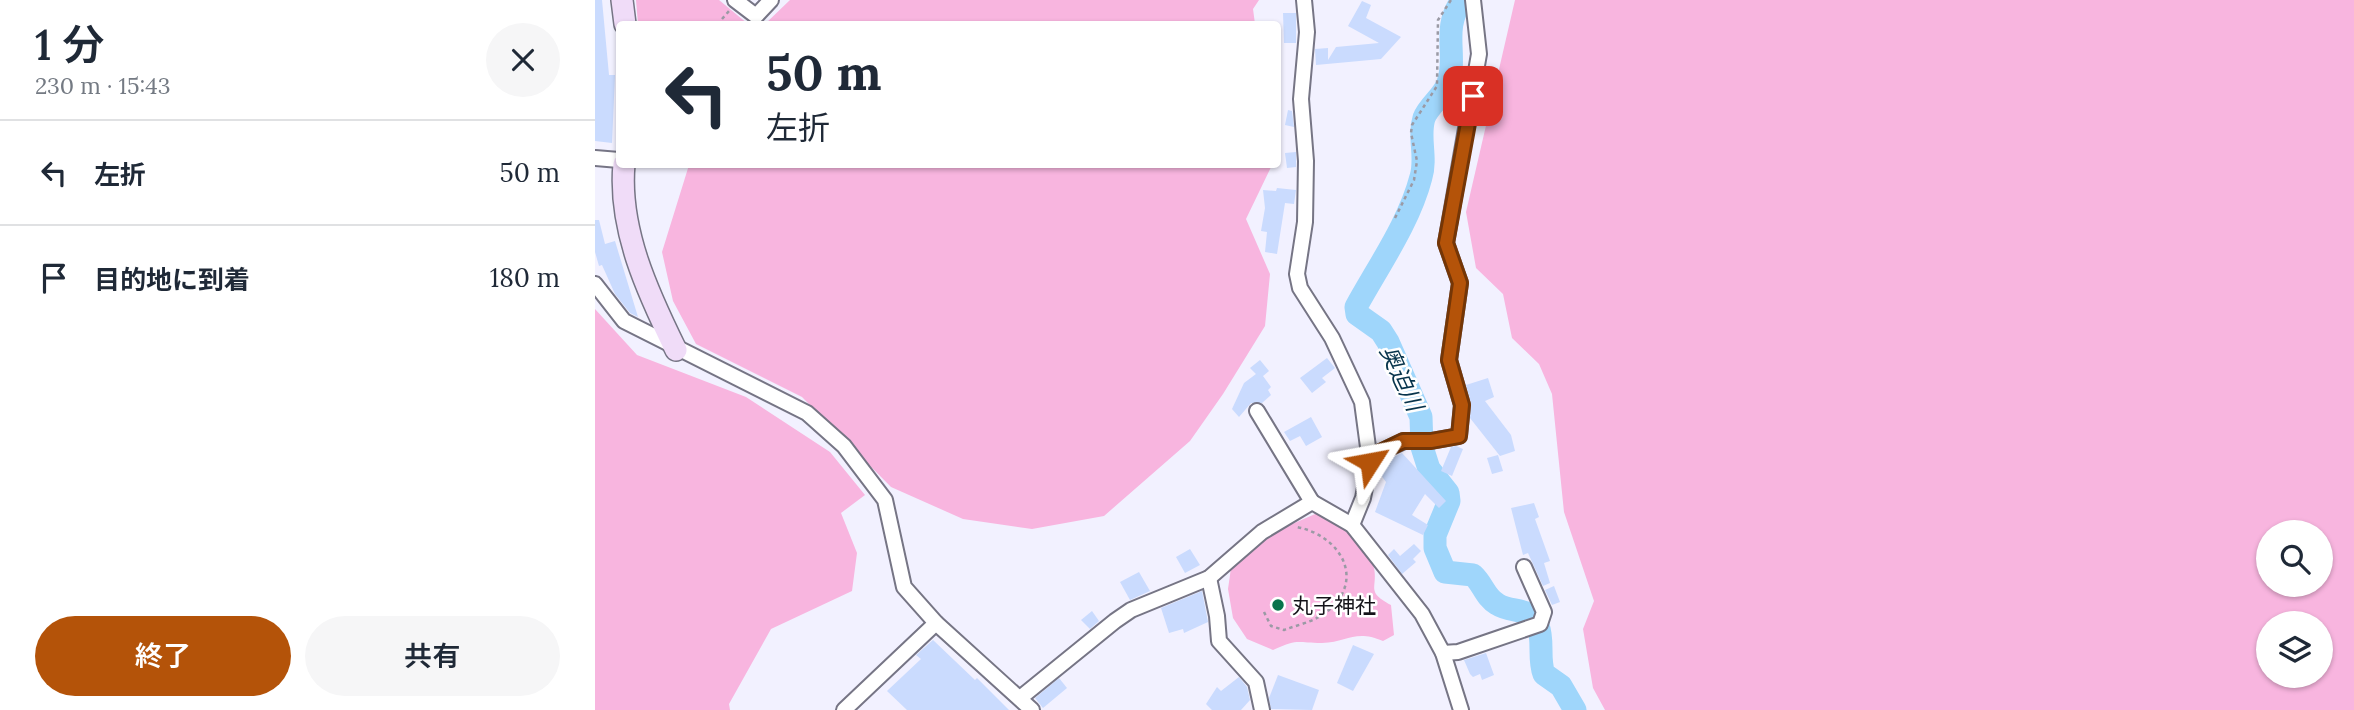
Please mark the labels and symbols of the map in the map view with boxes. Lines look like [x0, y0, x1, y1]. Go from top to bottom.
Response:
pin [1443, 66, 1503, 126]
water label: 奥迫川 [1374, 341, 1431, 418]
position arrow [1333, 425, 1407, 499]
place label: 丸子神社 [1292, 592, 1376, 619]
marker: 丸子神社 [1270, 597, 1286, 613]

